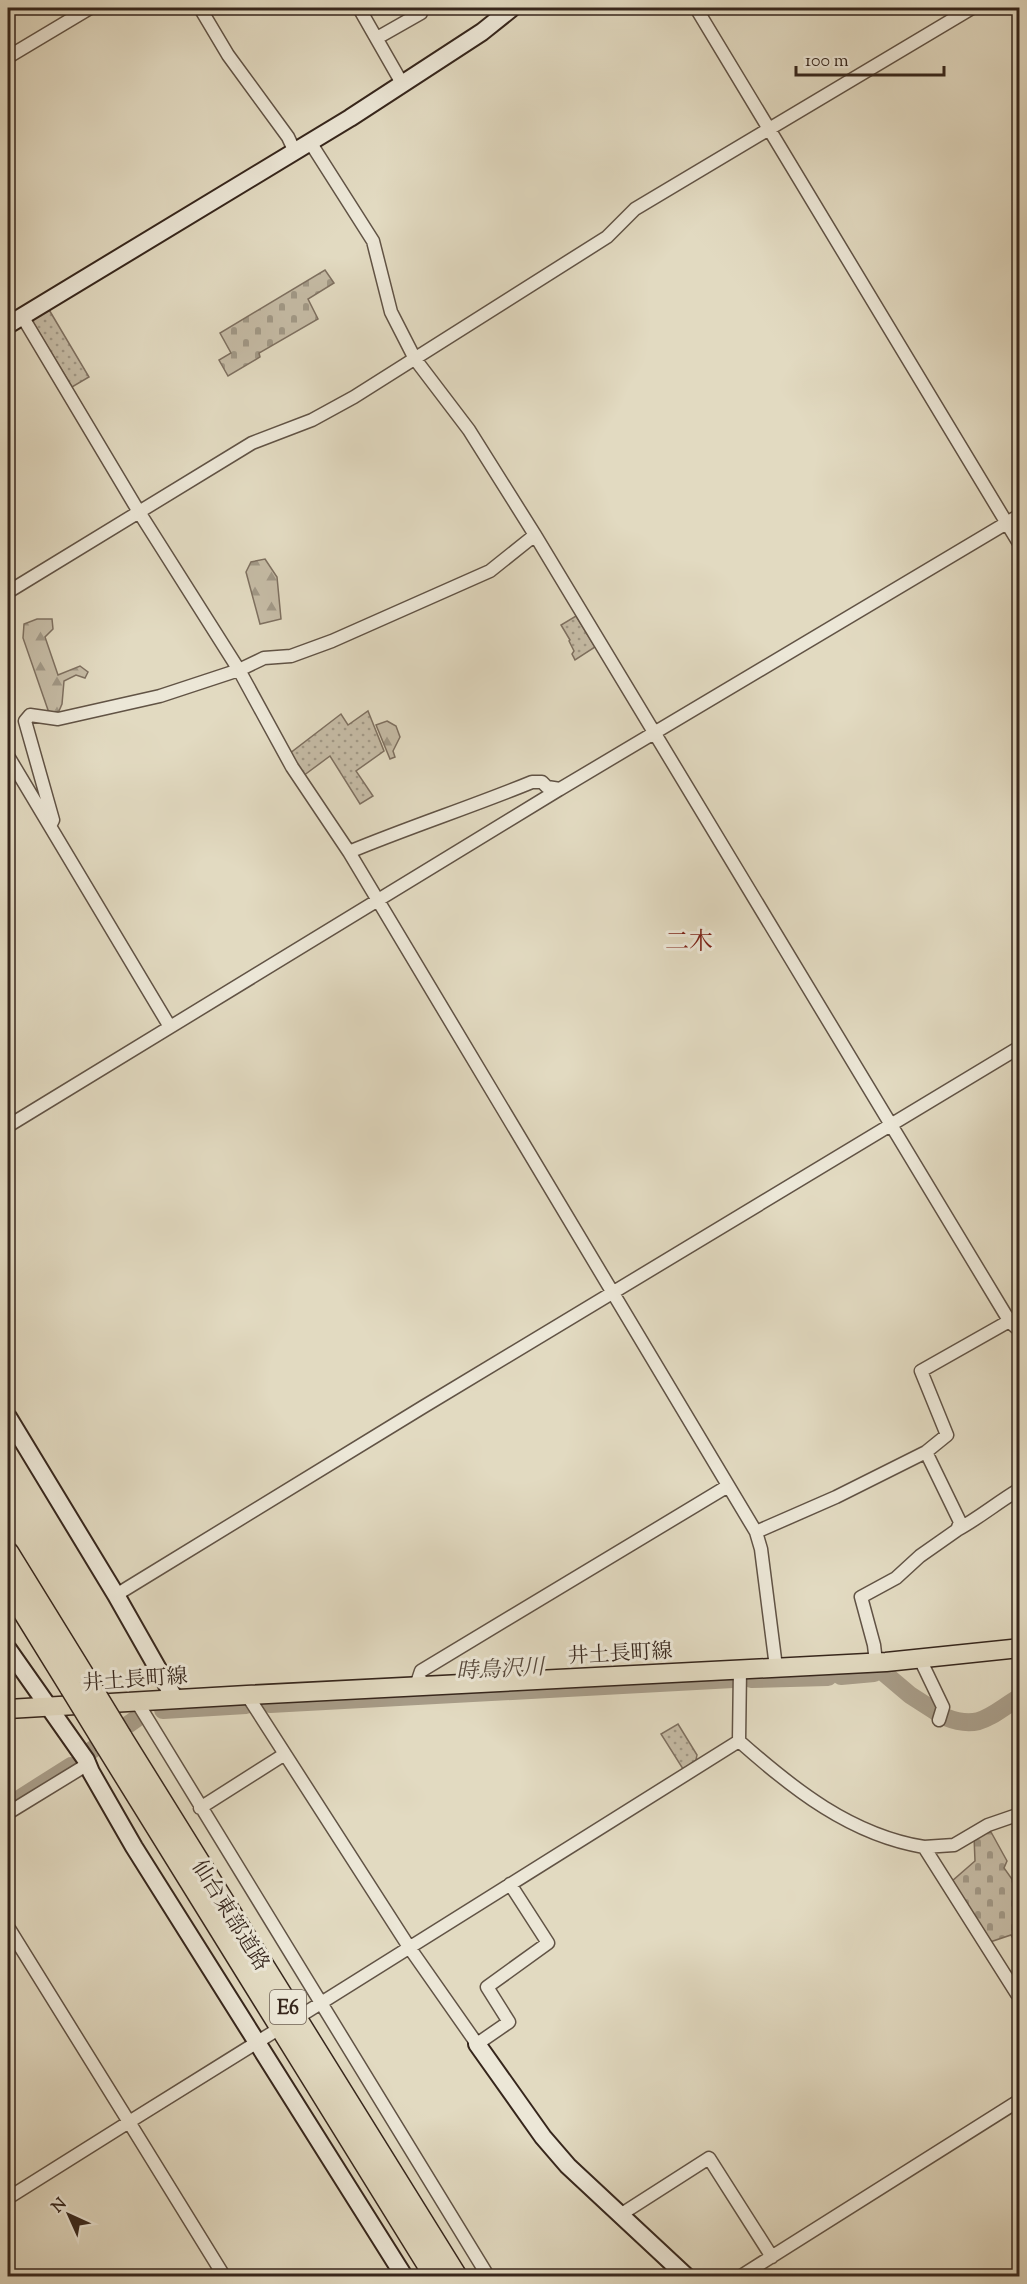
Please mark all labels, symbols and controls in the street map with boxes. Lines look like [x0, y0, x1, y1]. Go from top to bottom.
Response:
scale bar [796, 39, 944, 77]
text: 100 m [805, 49, 849, 75]
district label: 二木 [665, 926, 713, 960]
street label: 井土長町線 [567, 1637, 673, 1673]
water label: 時鳥沢川 [455, 1653, 547, 1689]
street label: 井土長町線 [82, 1662, 189, 1700]
street label: 仙台東部道路 [183, 1855, 275, 1977]
road number: E6 [270, 1990, 306, 2024]
north arrow [39, 2185, 99, 2245]
text: N [48, 2193, 73, 2219]

